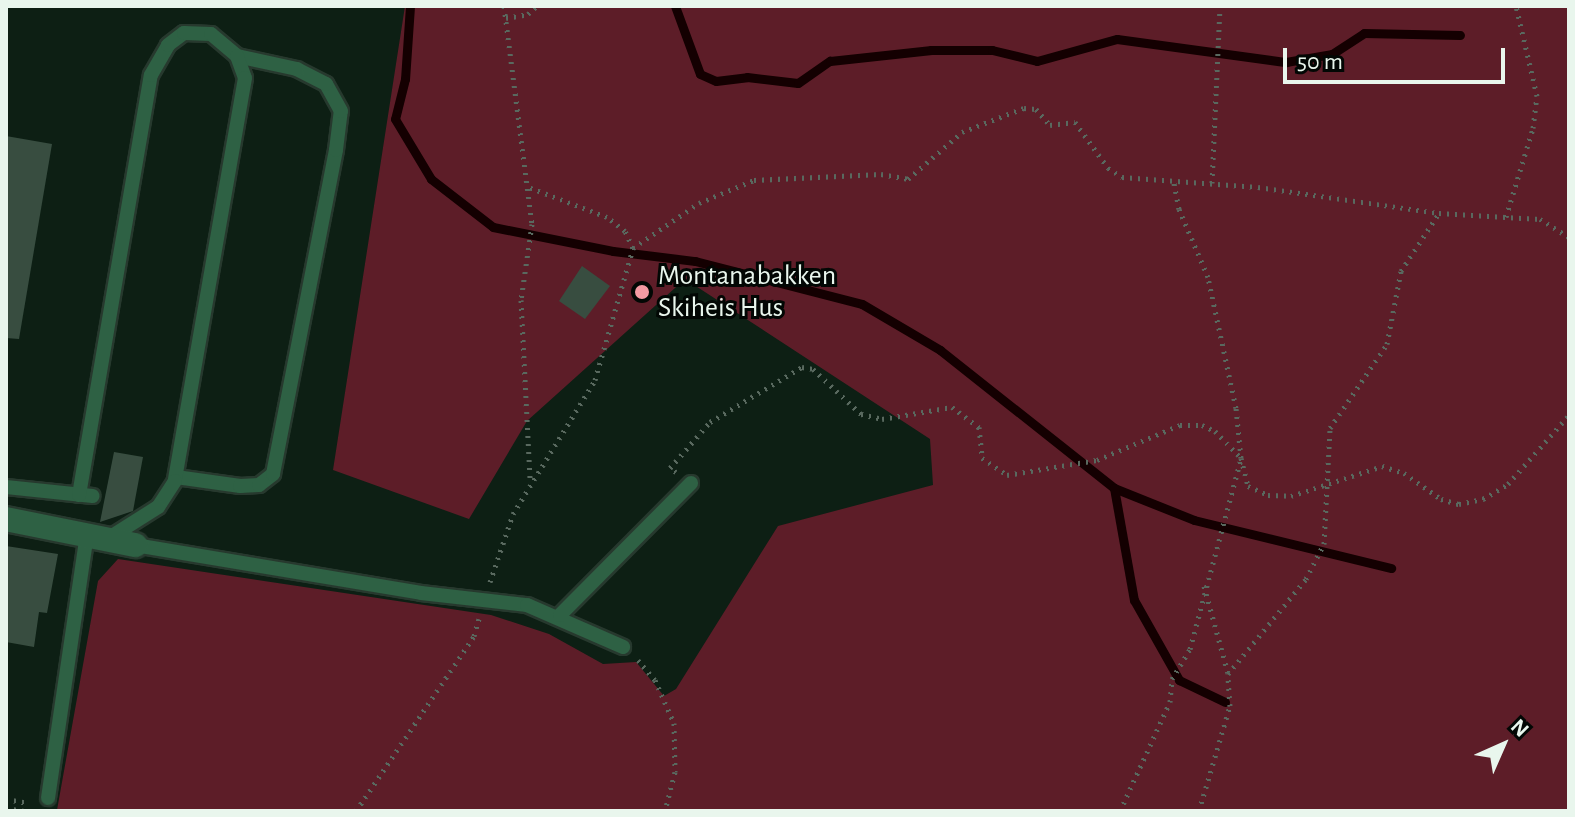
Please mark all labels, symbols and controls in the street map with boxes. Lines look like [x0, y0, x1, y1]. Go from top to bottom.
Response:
scale bar [1287, 32, 1509, 82]
text: 50 m [1297, 50, 1343, 74]
place label: Montanabakken Skiheis Hus [658, 259, 836, 325]
marker: Montanabakken Skiheis Hus [633, 283, 651, 301]
north arrow [1463, 705, 1543, 785]
text: N [1507, 715, 1533, 741]

